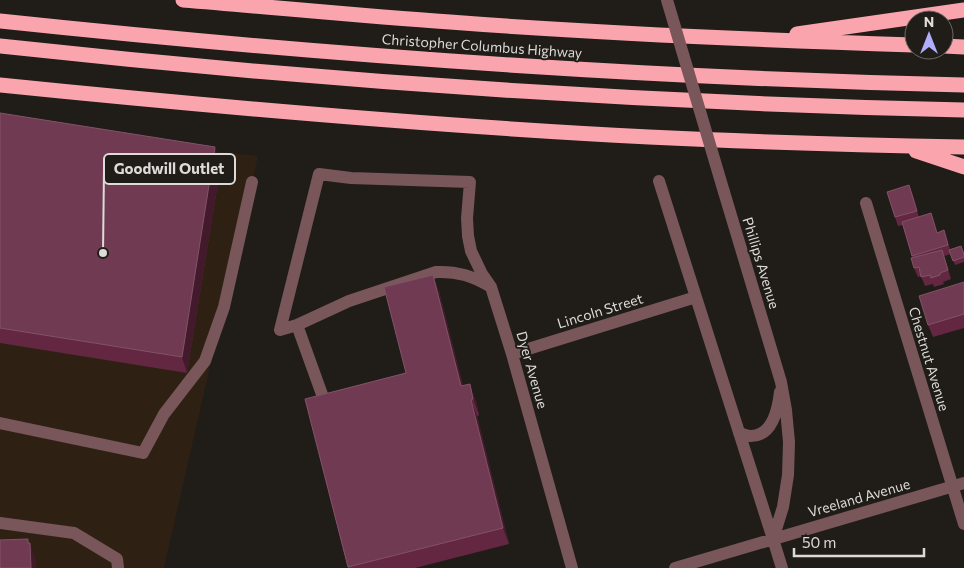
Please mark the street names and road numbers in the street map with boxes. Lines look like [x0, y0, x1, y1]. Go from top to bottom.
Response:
street label: Christopher Columbus Highway [381, 30, 583, 61]
street label: Phillips Avenue [739, 215, 783, 311]
street label: Lincoln Street [555, 289, 645, 332]
street label: Chestnut Avenue [906, 305, 953, 413]
street label: Dyer Avenue [513, 329, 552, 410]
street label: Vreeland Avenue [806, 475, 912, 520]

